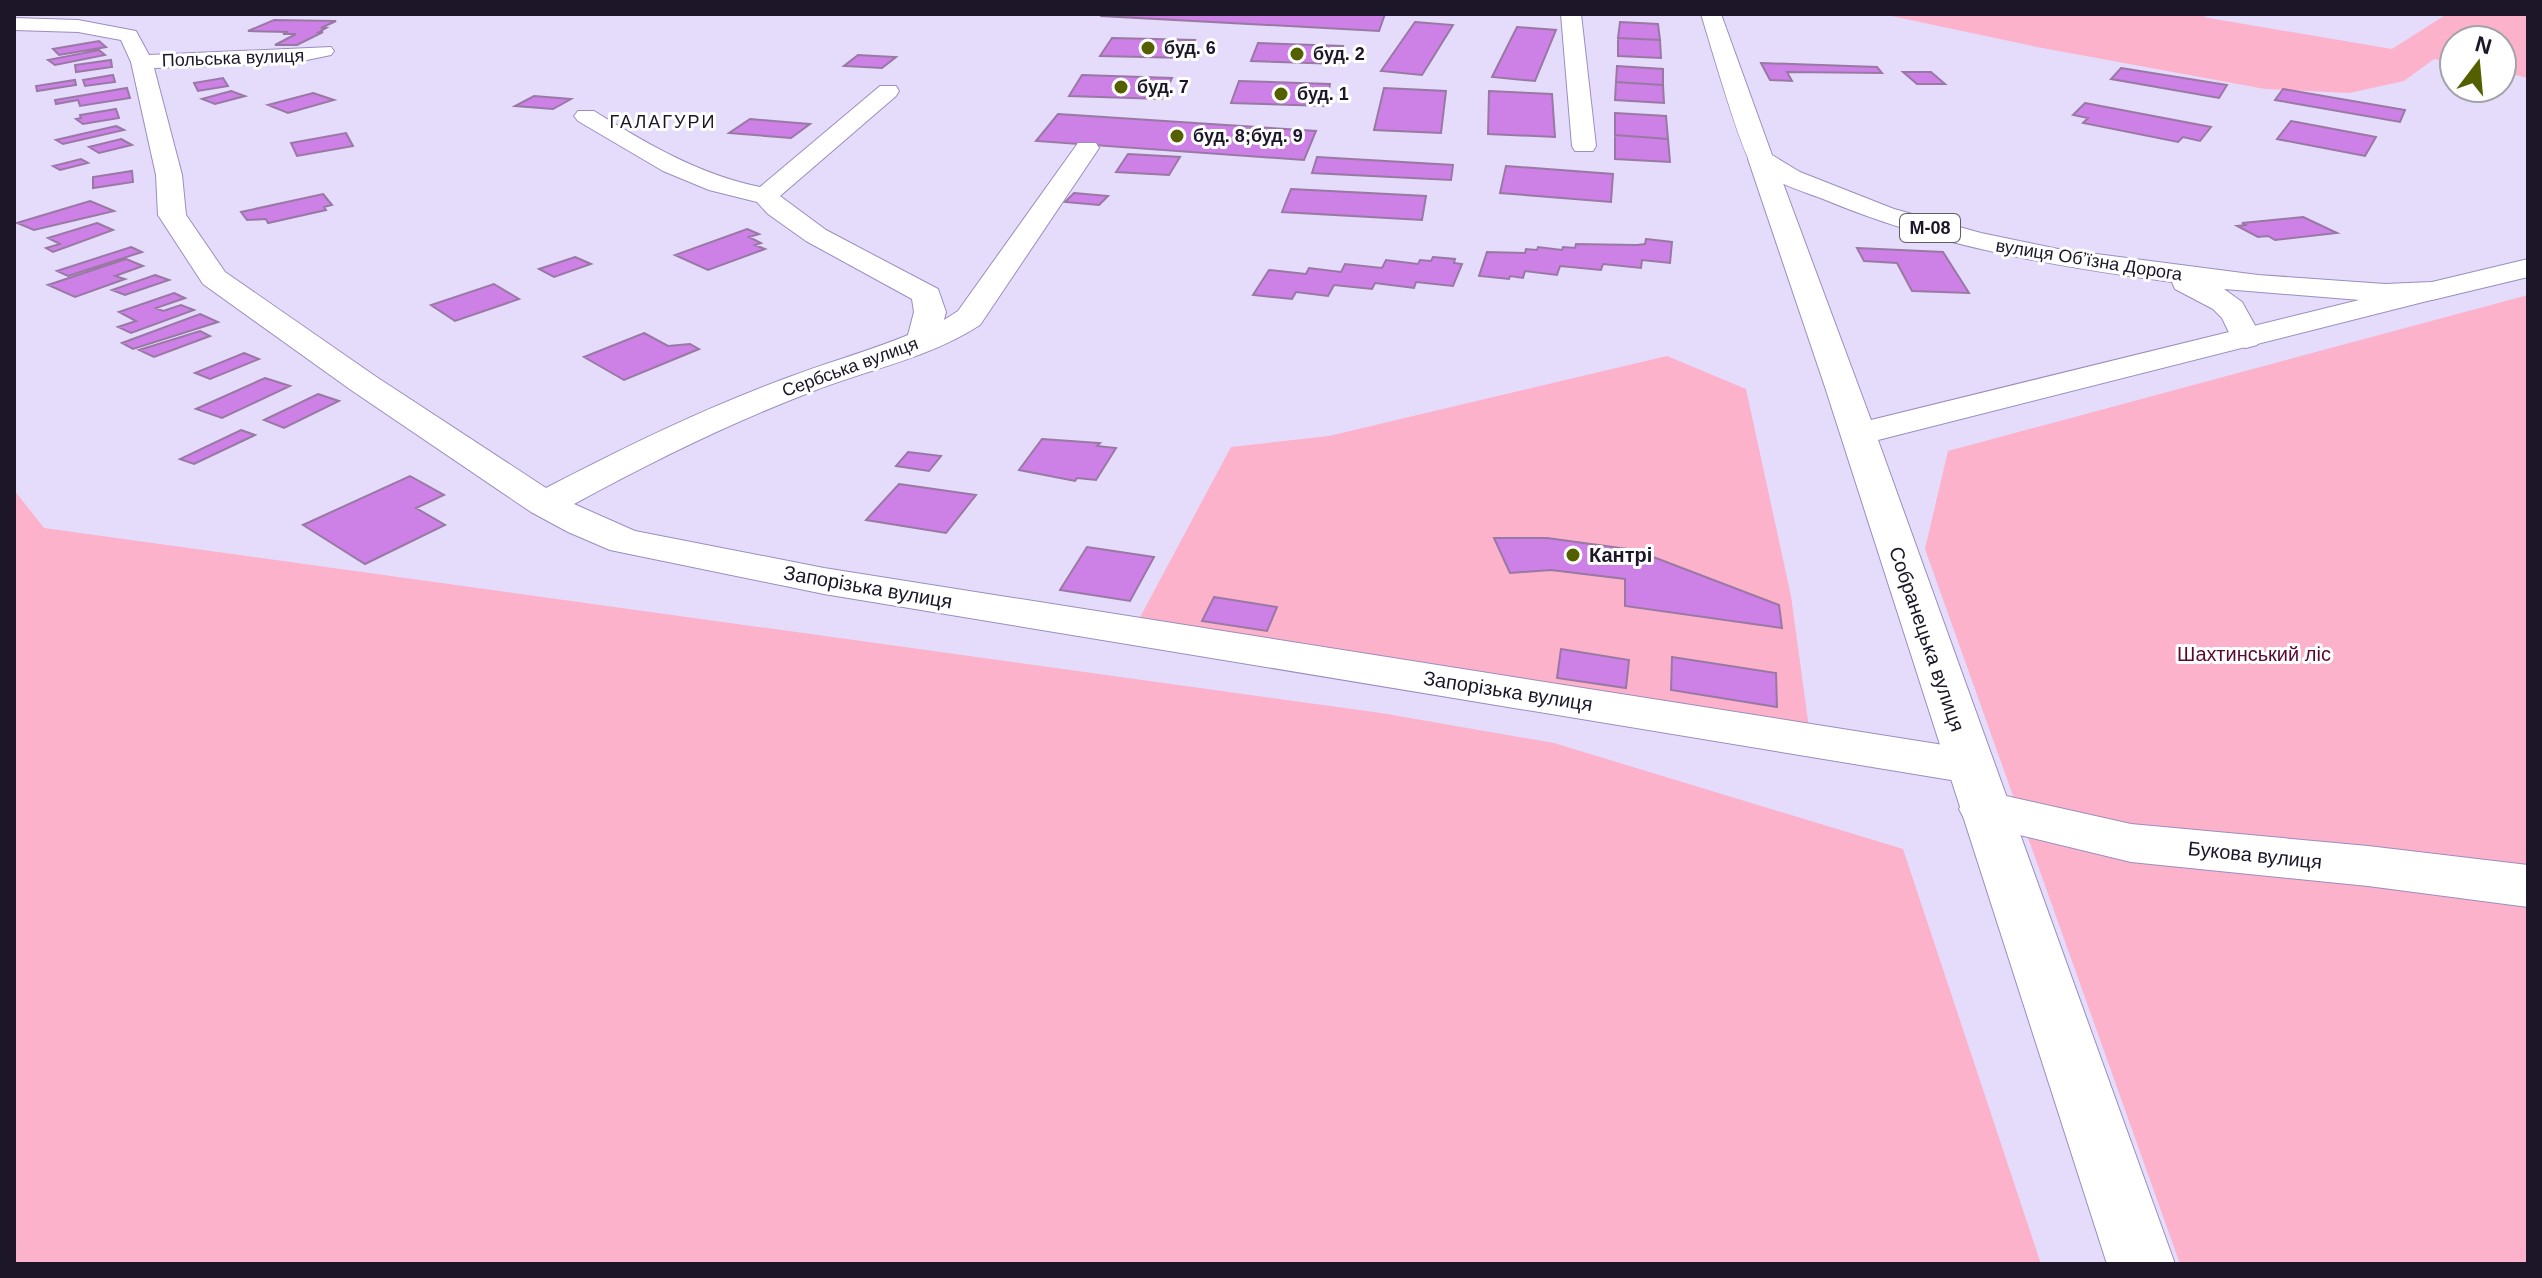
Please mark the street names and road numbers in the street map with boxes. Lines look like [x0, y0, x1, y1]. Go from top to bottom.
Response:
street label: Польська вулиця [161, 46, 305, 70]
road number: М-08 [1900, 214, 1960, 242]
street label: вулиця Обʼїзна Дорога [1994, 235, 2185, 285]
street label: Сербська вулиця [779, 333, 921, 401]
street label: Собранецька вулиця [1885, 544, 1969, 734]
street label: Запорізька вулиця [782, 561, 954, 613]
street label: Запорізька вулиця [1422, 667, 1594, 715]
street label: Букова вулиця [2187, 837, 2323, 873]

